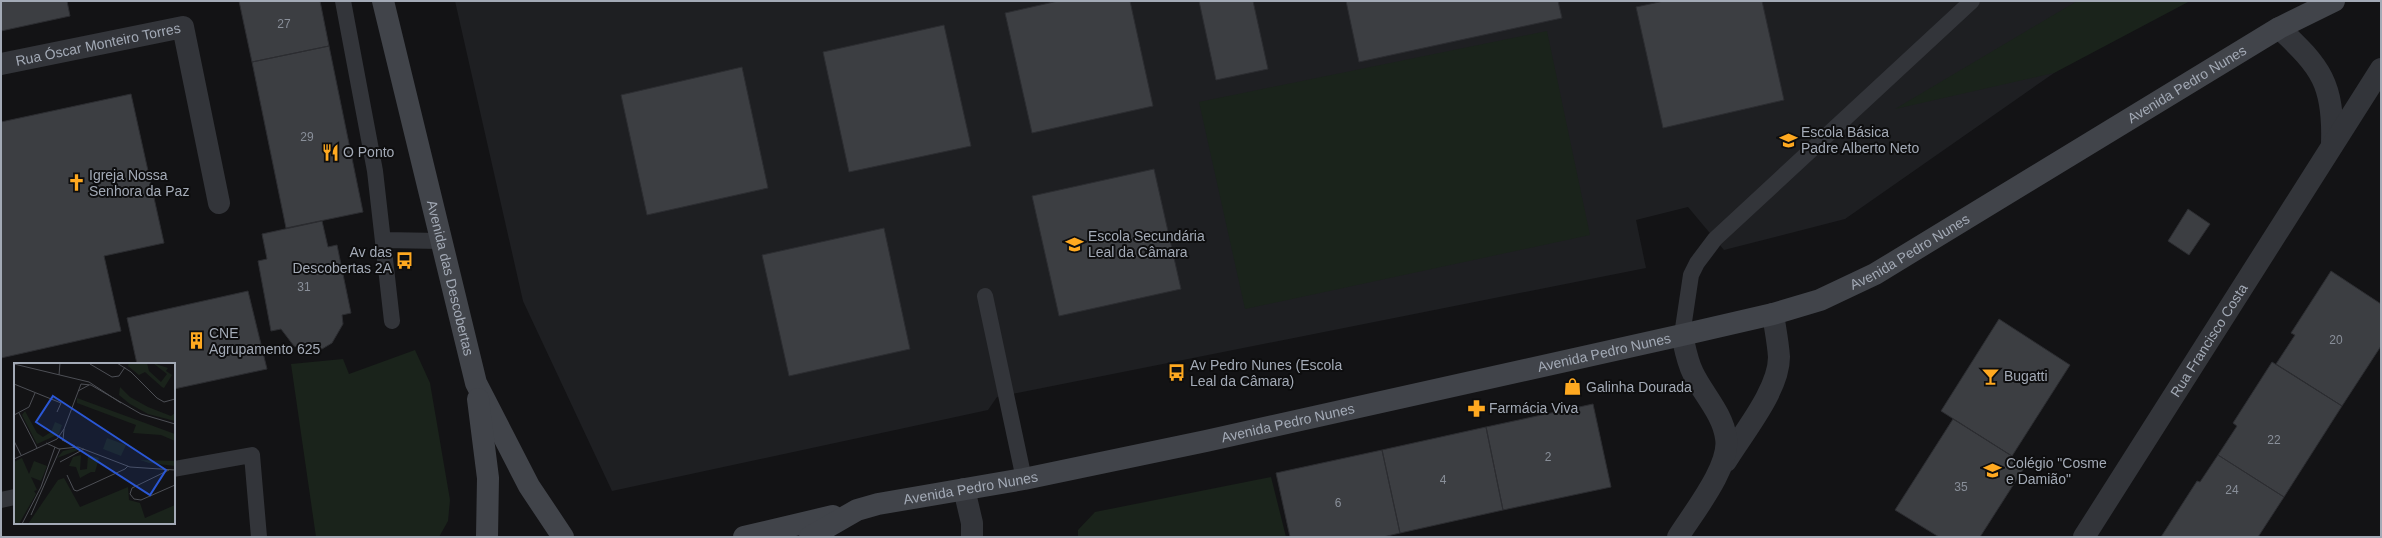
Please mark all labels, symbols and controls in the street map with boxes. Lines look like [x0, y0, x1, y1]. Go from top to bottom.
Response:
house number: 27 [277, 17, 291, 31]
street label: Rua Óscar Monteiro Torres [14, 20, 182, 69]
street label: Avenida Pedro Nunes [2124, 42, 2249, 126]
place label: Escola Básica Padre Alberto Neto [1801, 124, 1920, 156]
house number: 29 [300, 130, 314, 144]
school or university icon: Escola Básica Padre Alberto Neto [1778, 130, 1798, 150]
restaurant icon: O Ponto [320, 142, 340, 162]
place label: O Ponto [343, 144, 395, 160]
place label: Igreja Nossa Senhora da Paz [89, 167, 189, 199]
church icon: Igreja Nossa Senhora da Paz [66, 173, 86, 193]
street label: Avenida das Descobertas [424, 199, 477, 357]
street label: Avenida Pedro Nunes [1847, 210, 1972, 293]
place label: Escola Secundária Leal da Câmara [1088, 228, 1205, 260]
school or university icon: Escola Secundária Leal da Câmara [1065, 234, 1085, 254]
place label: Av das Descobertas 2A [292, 244, 393, 276]
bus stop icon: Av das Descobertas 2A [395, 250, 415, 270]
house number: 31 [297, 280, 311, 294]
street label: Rua Francisco Costa [2167, 281, 2251, 400]
place label: CNE Agrupamento 625 [209, 325, 321, 357]
street label: Avenida Pedro Nunes [1536, 330, 1672, 375]
building icon: CNE Agrupamento 625 [186, 331, 206, 351]
house number: 20 [2329, 333, 2343, 347]
place label: Av Pedro Nunes (Escola Leal da Câmara) [1190, 357, 1342, 389]
inset map [14, 363, 175, 524]
bus stop icon: Av Pedro Nunes (Escola Leal da Câmara) [1167, 363, 1187, 383]
bar icon: Bugatti [1981, 366, 2001, 386]
place label: Bugatti [2004, 368, 2048, 384]
shop icon: Galinha Dourada [1563, 377, 1583, 397]
place label: Galinha Dourada [1586, 379, 1692, 395]
pharmacy icon: Farmácia Viva [1466, 398, 1486, 418]
street label: Avenida Pedro Nunes [1220, 400, 1356, 445]
place label: Farmácia Viva [1489, 400, 1578, 416]
house number: 22 [2267, 433, 2281, 447]
house number: 2 [1545, 450, 1552, 464]
place label: Colégio "Cosme e Damião" [2006, 455, 2107, 487]
school or university icon: Colégio "Cosme e Damião" [1983, 461, 2003, 481]
street label: Avenida Pedro Nunes [902, 468, 1039, 508]
house number: 4 [1440, 473, 1447, 487]
house number: 35 [1954, 480, 1968, 494]
house number: 24 [2225, 483, 2239, 497]
house number: 6 [1335, 496, 1342, 510]

